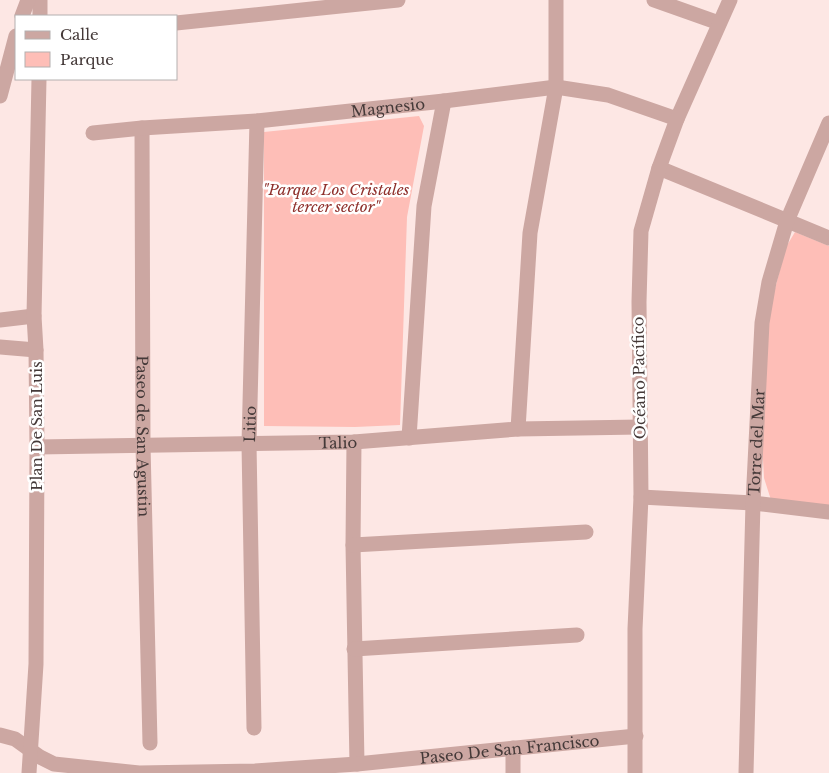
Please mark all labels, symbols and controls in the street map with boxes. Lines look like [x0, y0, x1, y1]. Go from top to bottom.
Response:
legend [15, 15, 178, 80]
text: Calle [60, 25, 99, 44]
text: Parque [60, 50, 114, 69]
street label: Magnesio [350, 94, 426, 120]
park label: "Parque Los Cristales tercer sector" [263, 180, 409, 216]
street label: Océano Pacífico [628, 316, 650, 440]
street label: Paseo de San Agustin [133, 355, 154, 517]
street label: Plan De San Luis [27, 361, 46, 491]
street label: Torre del Mar [744, 387, 768, 496]
street label: Litio [240, 405, 259, 443]
street label: Talio [318, 432, 358, 452]
street label: Paseo De San Francisco [419, 730, 600, 767]

